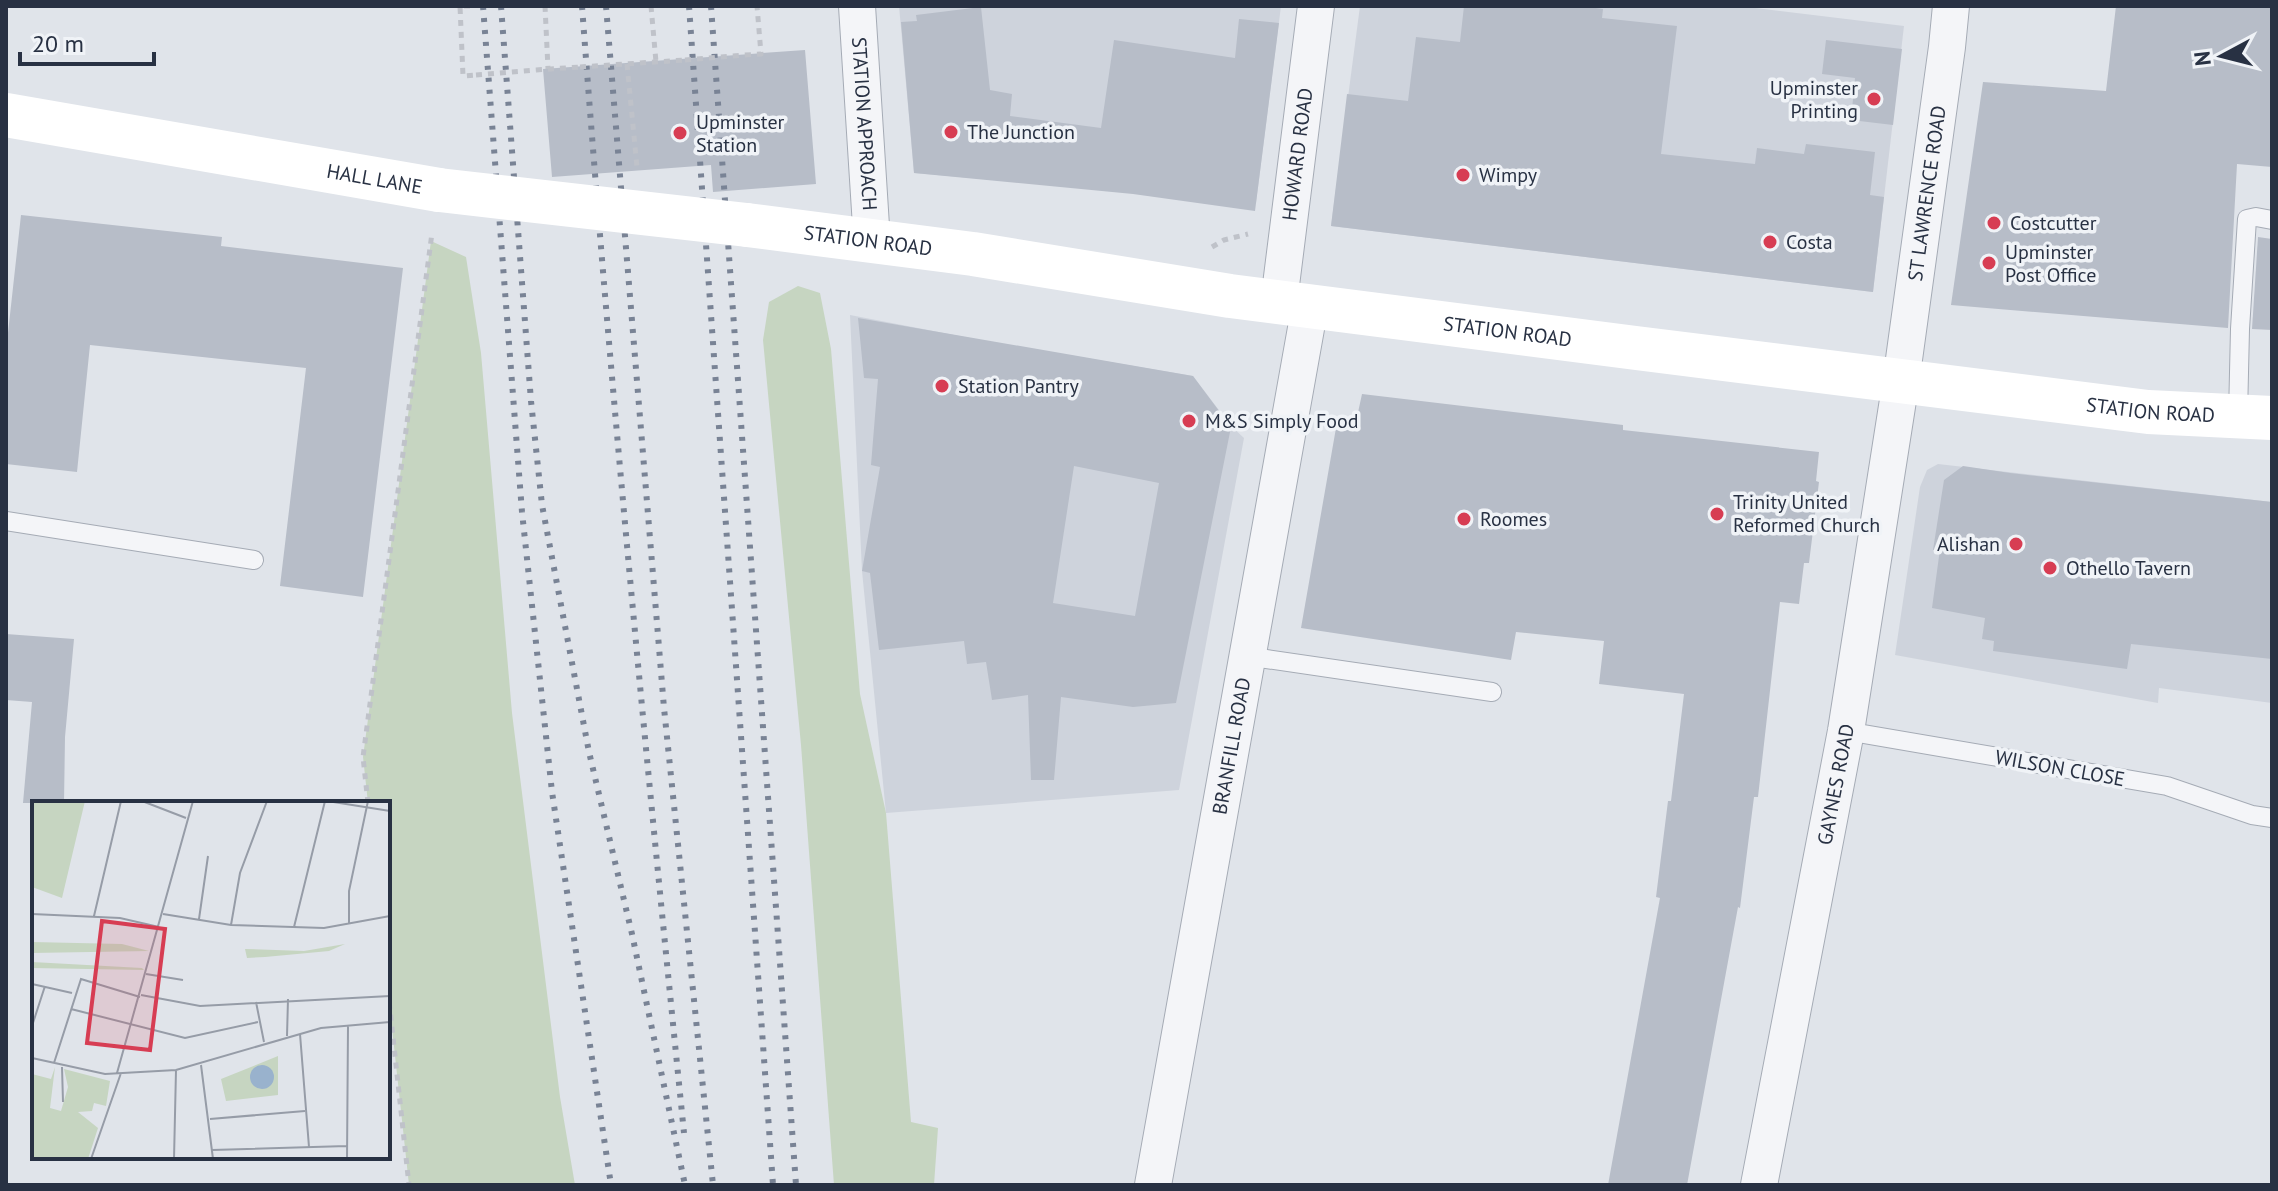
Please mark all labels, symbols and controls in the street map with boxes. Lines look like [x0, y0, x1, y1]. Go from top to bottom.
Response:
scale bar [20, 16, 154, 66]
north arrow [2182, 16, 2262, 96]
text: 20 m [32, 28, 84, 59]
street label: STATION APPROACH [846, 36, 883, 211]
text: N [2187, 50, 2217, 67]
place label: Upminster Printing [1770, 75, 1858, 124]
street label: HOWARD ROAD [1276, 86, 1319, 222]
marker: Upminster Printing [1865, 90, 1883, 108]
street label: ST LAWRENCE ROAD [1902, 104, 1952, 283]
place label: Upminster Station [696, 109, 785, 158]
place label: The Junction [967, 119, 1075, 145]
marker: The Junction [942, 123, 960, 141]
marker: Upminster Station [671, 124, 689, 142]
street label: HALL LANE [325, 158, 424, 200]
place label: Wimpy [1479, 162, 1538, 188]
marker: Wimpy [1454, 166, 1472, 184]
place label: Costcutter [2010, 210, 2097, 236]
marker: Costcutter [1985, 214, 2003, 232]
street label: STATION ROAD [802, 219, 934, 262]
place label: Costa [1786, 229, 1833, 255]
marker: Costa [1761, 233, 1779, 251]
place label: Upminster Post Office [2005, 239, 2096, 288]
marker: Upminster Post Office [1980, 254, 1998, 272]
street label: STATION ROAD [1442, 310, 1573, 353]
place label: Station Pantry [958, 373, 1079, 399]
marker: Station Pantry [933, 377, 951, 395]
street label: STATION ROAD [2085, 391, 2216, 428]
place label: M&S Simply Food [1205, 408, 1358, 434]
marker: M&S Simply Food [1180, 412, 1198, 430]
place label: Trinity United Reformed Church [1733, 489, 1880, 538]
marker: Trinity United Reformed Church [1708, 505, 1726, 523]
place label: Roomes [1480, 506, 1547, 532]
marker: Roomes [1455, 510, 1473, 528]
place label: Alishan [1937, 531, 2000, 557]
marker: Alishan [2007, 535, 2025, 553]
place label: Othello Tavern [2066, 555, 2191, 581]
marker: Othello Tavern [2041, 559, 2059, 577]
street label: BRANFILL ROAD [1206, 675, 1256, 816]
street label: GAYNES ROAD [1811, 722, 1860, 847]
street label: WILSON CLOSE [1993, 744, 2127, 792]
inset map [32, 801, 390, 1159]

